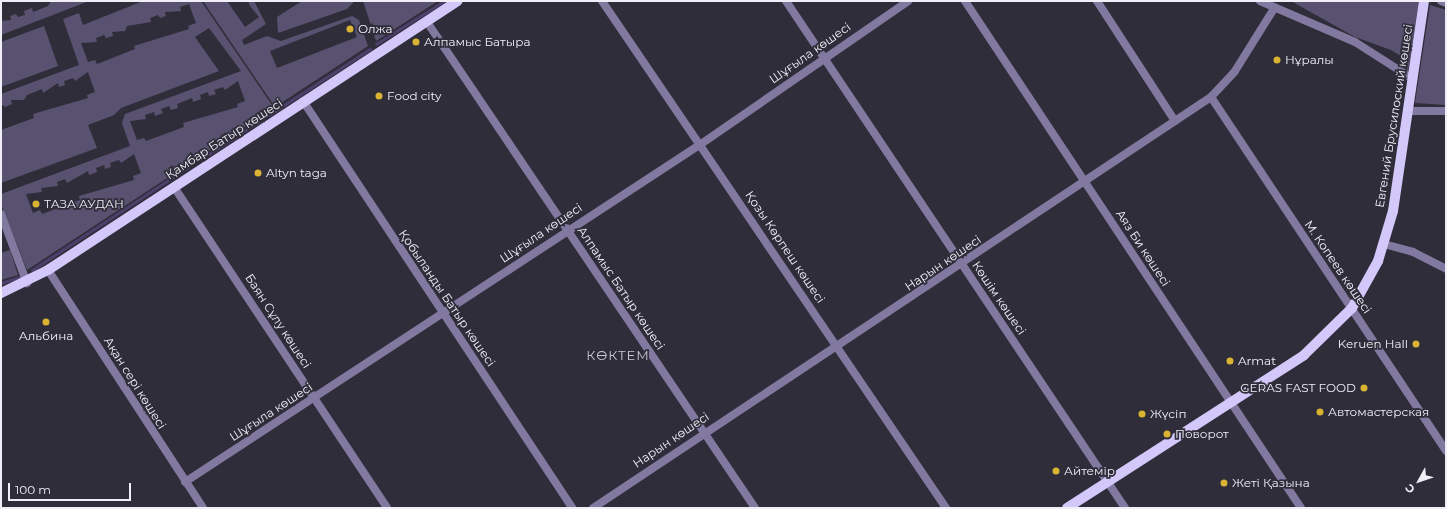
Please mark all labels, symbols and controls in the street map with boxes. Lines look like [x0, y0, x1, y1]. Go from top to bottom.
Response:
street label: Шұғыла көшесі [767, 20, 853, 86]
place label: Олжа [358, 22, 392, 36]
street label: Евгений Брусилоский көшесі [1372, 23, 1416, 209]
marker: Олжа [345, 24, 355, 34]
place label: Алпамыс Батыра [424, 35, 530, 49]
marker: Алпамыс Батыра [411, 37, 421, 47]
place label: Нұралы [1285, 53, 1334, 67]
marker: Нұралы [1272, 55, 1282, 65]
place label: Food city [387, 89, 441, 103]
marker: Food city [374, 91, 384, 101]
street label: Қамбар Батыр көшесі [163, 96, 285, 182]
place label: Altyn taga [266, 166, 327, 180]
marker: Altyn taga [253, 168, 263, 178]
street label: Қозы Көрпеш көшесі [742, 188, 828, 306]
place label: ТАЗА АУДАН [44, 197, 124, 211]
marker: ТАЗА АУДАН [31, 199, 41, 209]
street label: Шұғыла көшесі [497, 200, 585, 266]
street label: Аяз Би көшесі [1113, 207, 1173, 289]
street label: М. Копеев көшесі [1301, 218, 1375, 316]
street label: Алпамыс Батыр көшесі [574, 224, 668, 352]
street label: Қобыланды Батыр көшесі [396, 227, 498, 369]
street label: Нарын көшесі [902, 232, 984, 294]
street label: Көшім көшесі [969, 258, 1029, 338]
street label: Баян Сұлу көшесі [242, 271, 314, 371]
marker: Альбина [41, 317, 51, 327]
place label: Альбина [19, 329, 73, 343]
street label: Ақан сері көшесі [101, 334, 169, 432]
place label: Keruen Hall [1338, 337, 1408, 351]
marker: Keruen Hall [1411, 339, 1421, 349]
district label: КӨКТЕМ [586, 347, 650, 363]
place label: Armat [1238, 354, 1276, 368]
marker: Armat [1225, 356, 1235, 366]
street label: Шұғыла көшесі [227, 380, 315, 444]
place label: GERAS FAST FOOD [1240, 381, 1356, 395]
marker: GERAS FAST FOOD [1359, 383, 1369, 393]
place label: Автомастерская [1328, 405, 1429, 419]
place label: Жүсіп [1150, 407, 1186, 421]
marker: Автомастерская [1315, 407, 1325, 417]
street label: Нарын көшесі [630, 409, 712, 471]
marker: Жүсіп [1137, 409, 1147, 419]
place label: Поворот [1175, 427, 1229, 441]
marker: Поворот [1162, 429, 1172, 439]
north arrow [1399, 461, 1439, 501]
place label: Айтемір [1064, 464, 1115, 478]
marker: Айтемір [1051, 466, 1061, 476]
scale bar [10, 475, 133, 501]
place label: Жеті Қазына [1232, 476, 1310, 490]
marker: Жеті Қазына [1219, 478, 1229, 488]
text: С [1402, 481, 1418, 496]
text: 100 m [15, 482, 51, 497]

